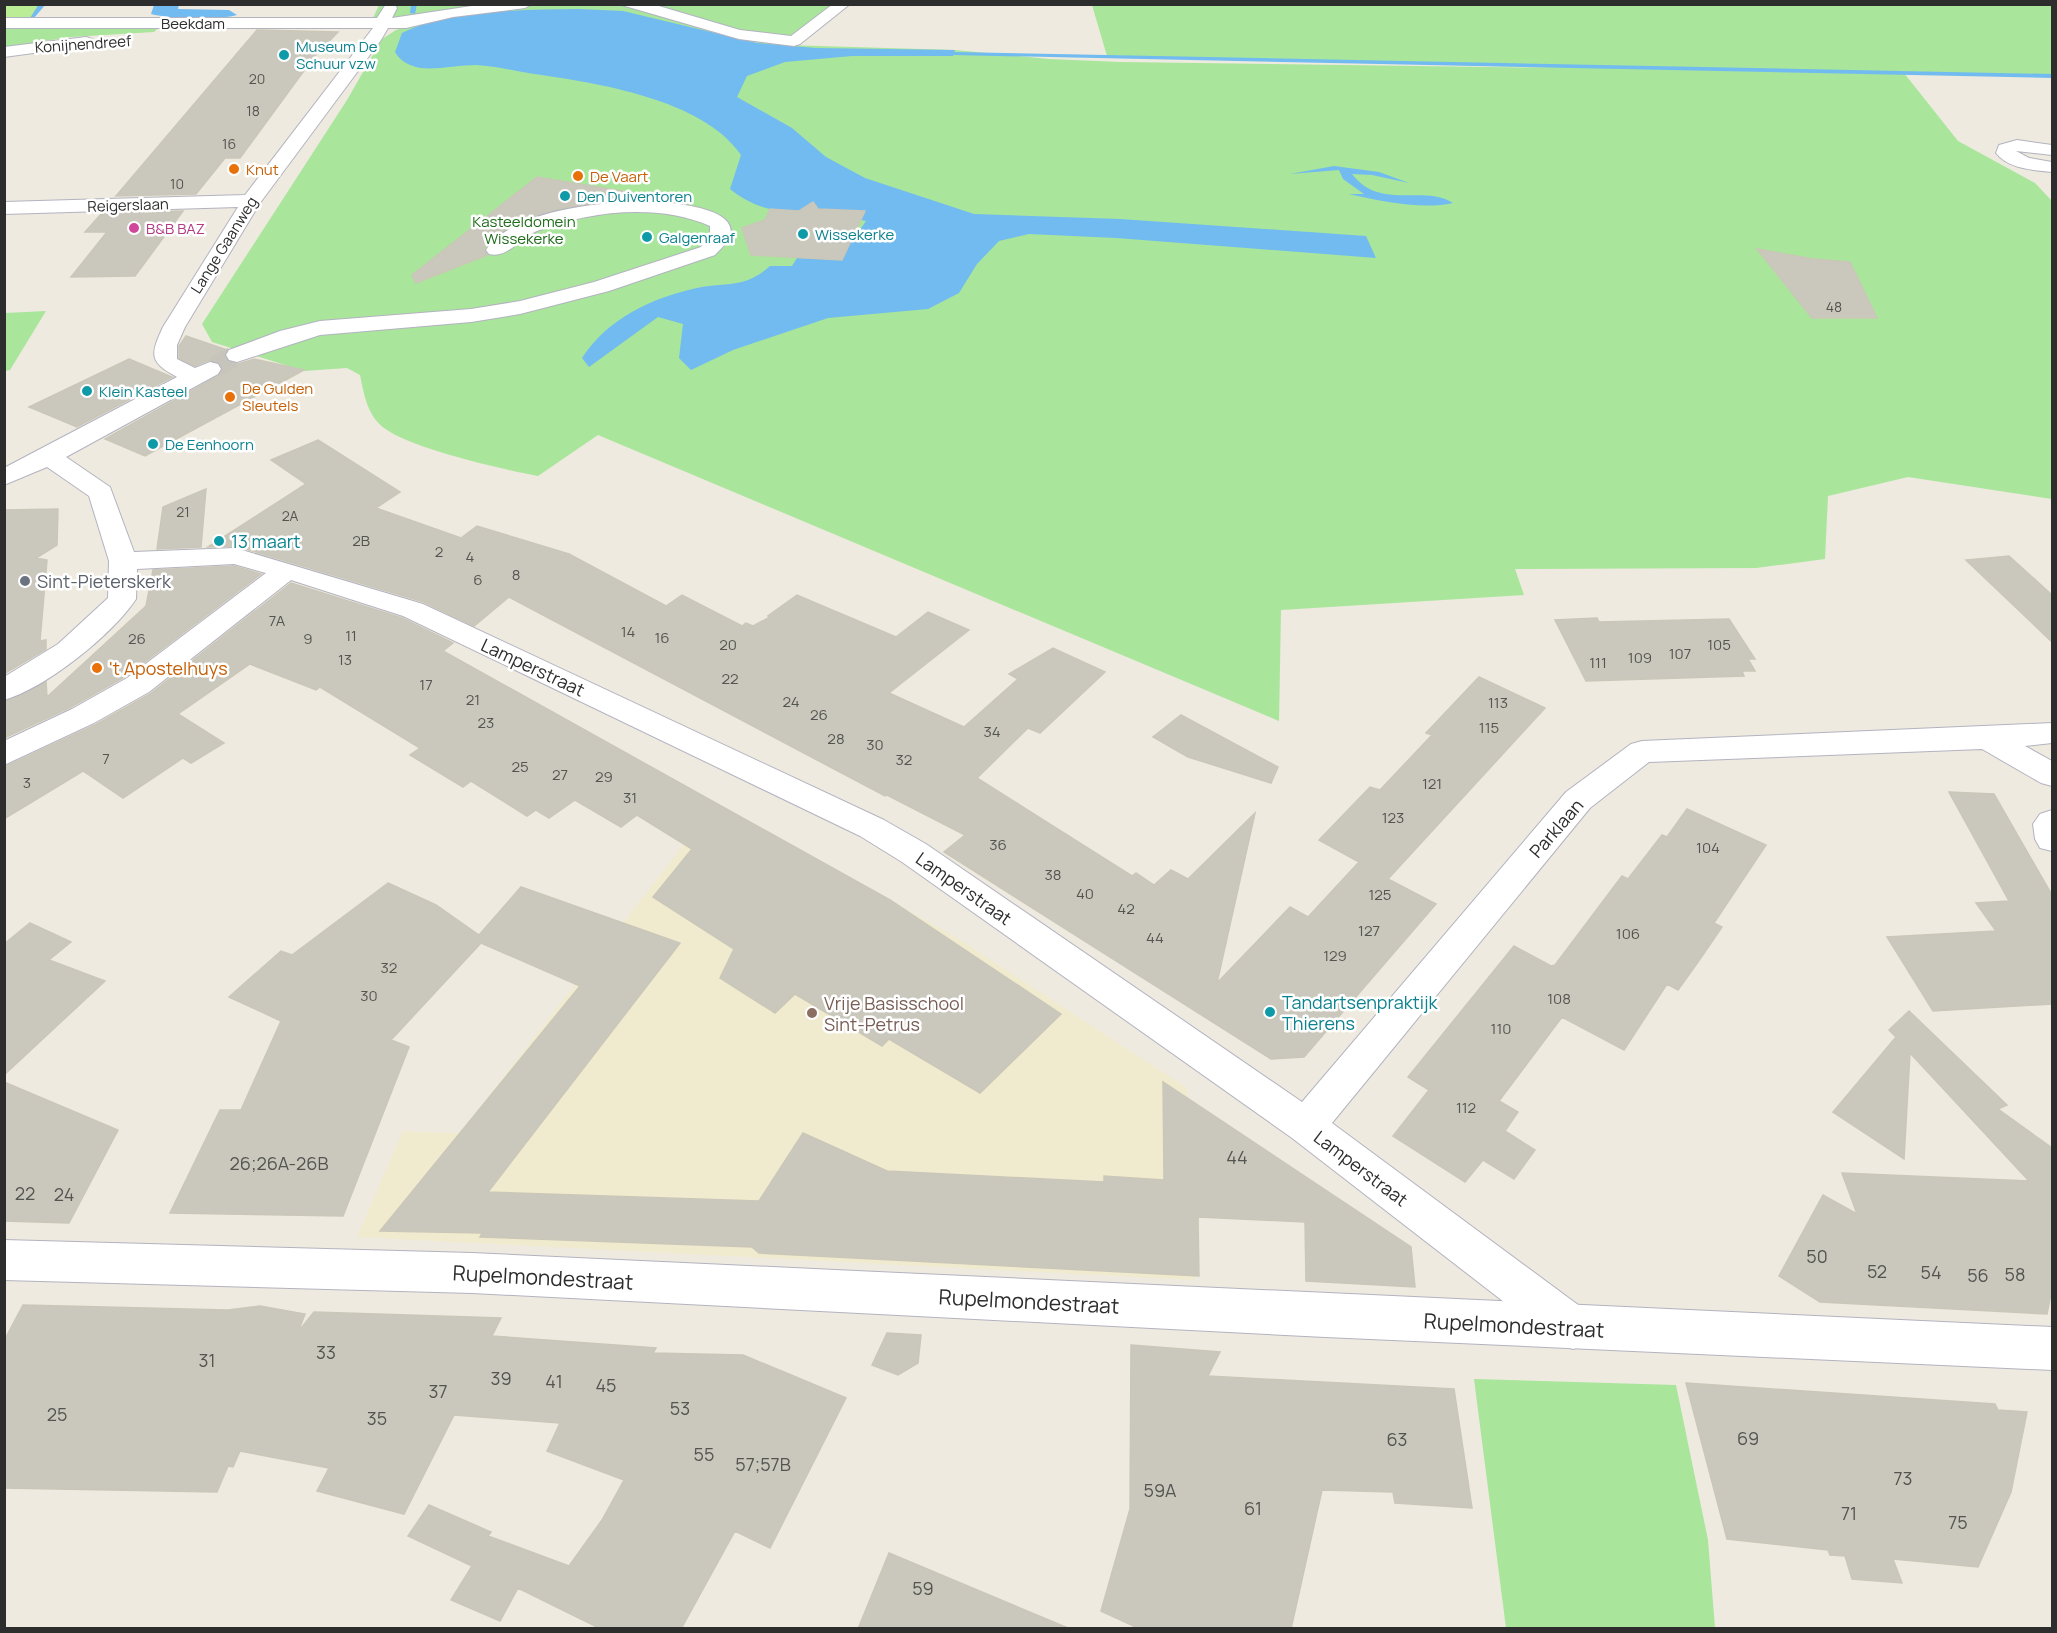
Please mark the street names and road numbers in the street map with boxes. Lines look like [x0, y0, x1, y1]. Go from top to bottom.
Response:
street label: Beekdam [161, 13, 225, 34]
street label: Konijnendreef [34, 30, 133, 58]
street label: Reigerslaan [87, 193, 169, 217]
street label: Lange Gaanweg [186, 193, 262, 297]
street label: Lamperstraat [477, 633, 589, 701]
street label: Parklaan [1524, 793, 1588, 863]
street label: Lamperstraat [911, 846, 1017, 930]
street label: Lamperstraat [1309, 1125, 1413, 1211]
street label: Rupelmondestraat [452, 1258, 634, 1296]
street label: Rupelmondestraat [938, 1282, 1120, 1320]
street label: Rupelmondestraat [1423, 1306, 1605, 1344]

